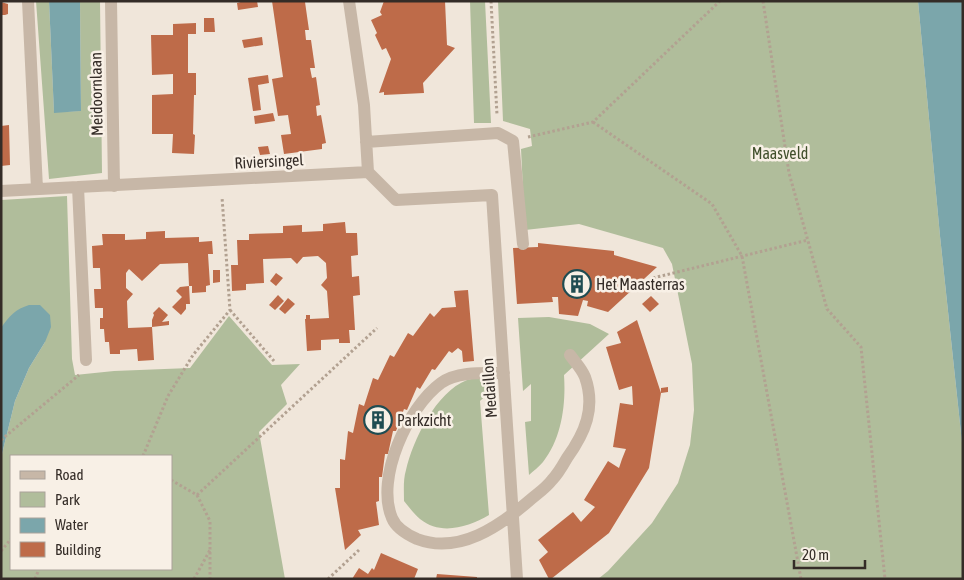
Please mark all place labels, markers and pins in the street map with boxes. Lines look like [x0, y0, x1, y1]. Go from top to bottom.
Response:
building icon: Het Maasterras [562, 269, 592, 299]
place label: Het Maasterras [596, 275, 685, 293]
building icon: Parkzicht [363, 405, 393, 435]
place label: Parkzicht [397, 411, 452, 429]

